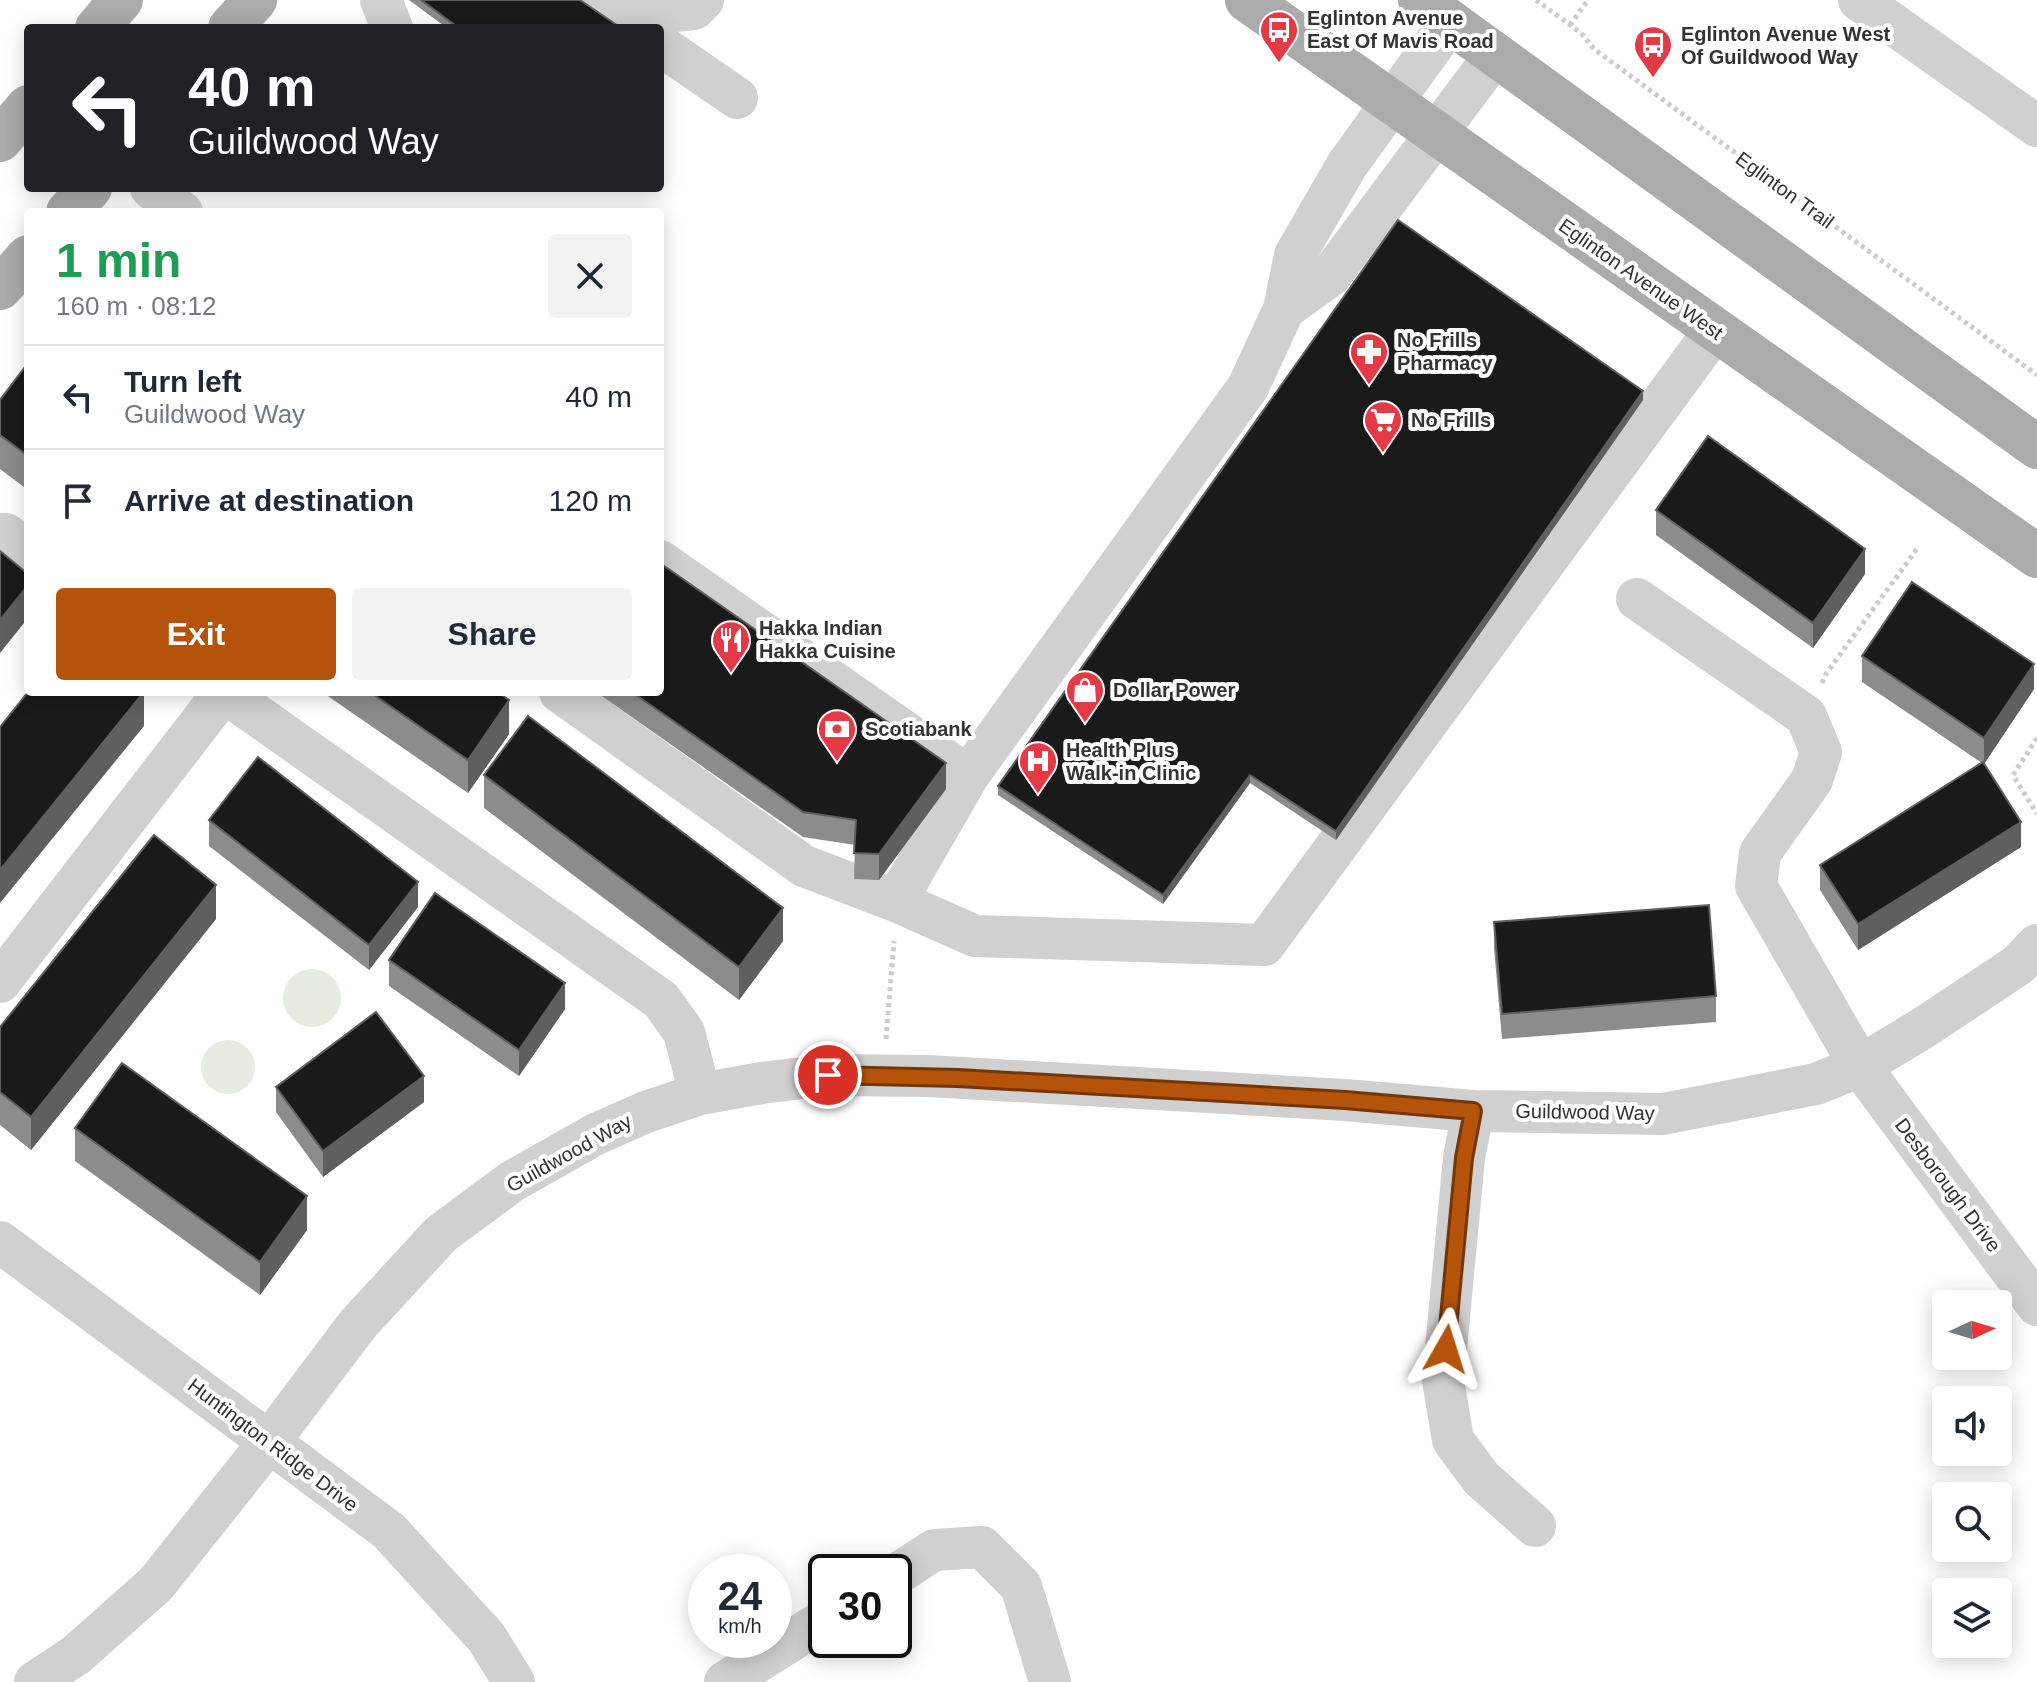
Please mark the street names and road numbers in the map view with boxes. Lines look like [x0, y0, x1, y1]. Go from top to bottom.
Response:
street label: Eglinton Trail [1732, 147, 1838, 233]
street label: Eglinton Avenue West [1555, 214, 1728, 344]
street label: Guildwood Way [1515, 1100, 1655, 1124]
street label: Guildwood Way [503, 1110, 635, 1196]
street label: Desborough Drive [1891, 1114, 2005, 1256]
street label: Huntington Ridge Drive [184, 1374, 362, 1516]

